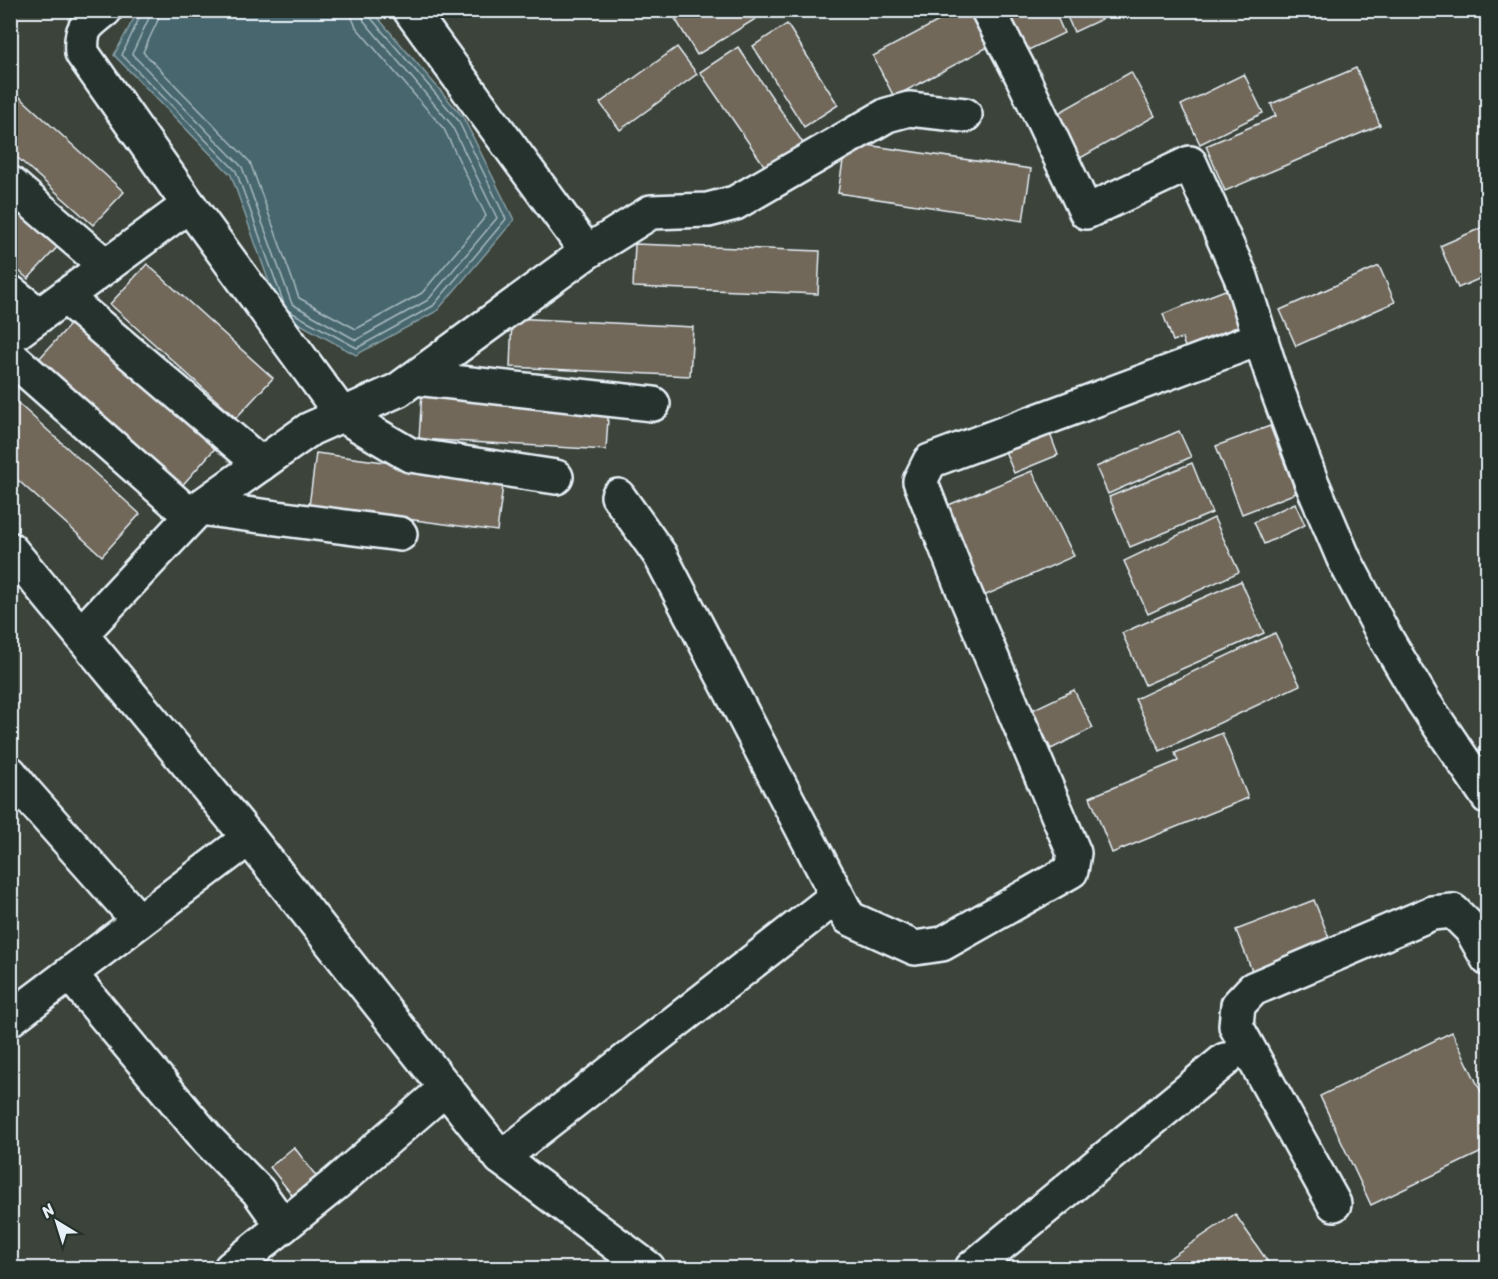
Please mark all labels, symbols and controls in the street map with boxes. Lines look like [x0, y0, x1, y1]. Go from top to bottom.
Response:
north arrow [27, 1192, 87, 1252]
text: N [34, 1195, 62, 1226]

